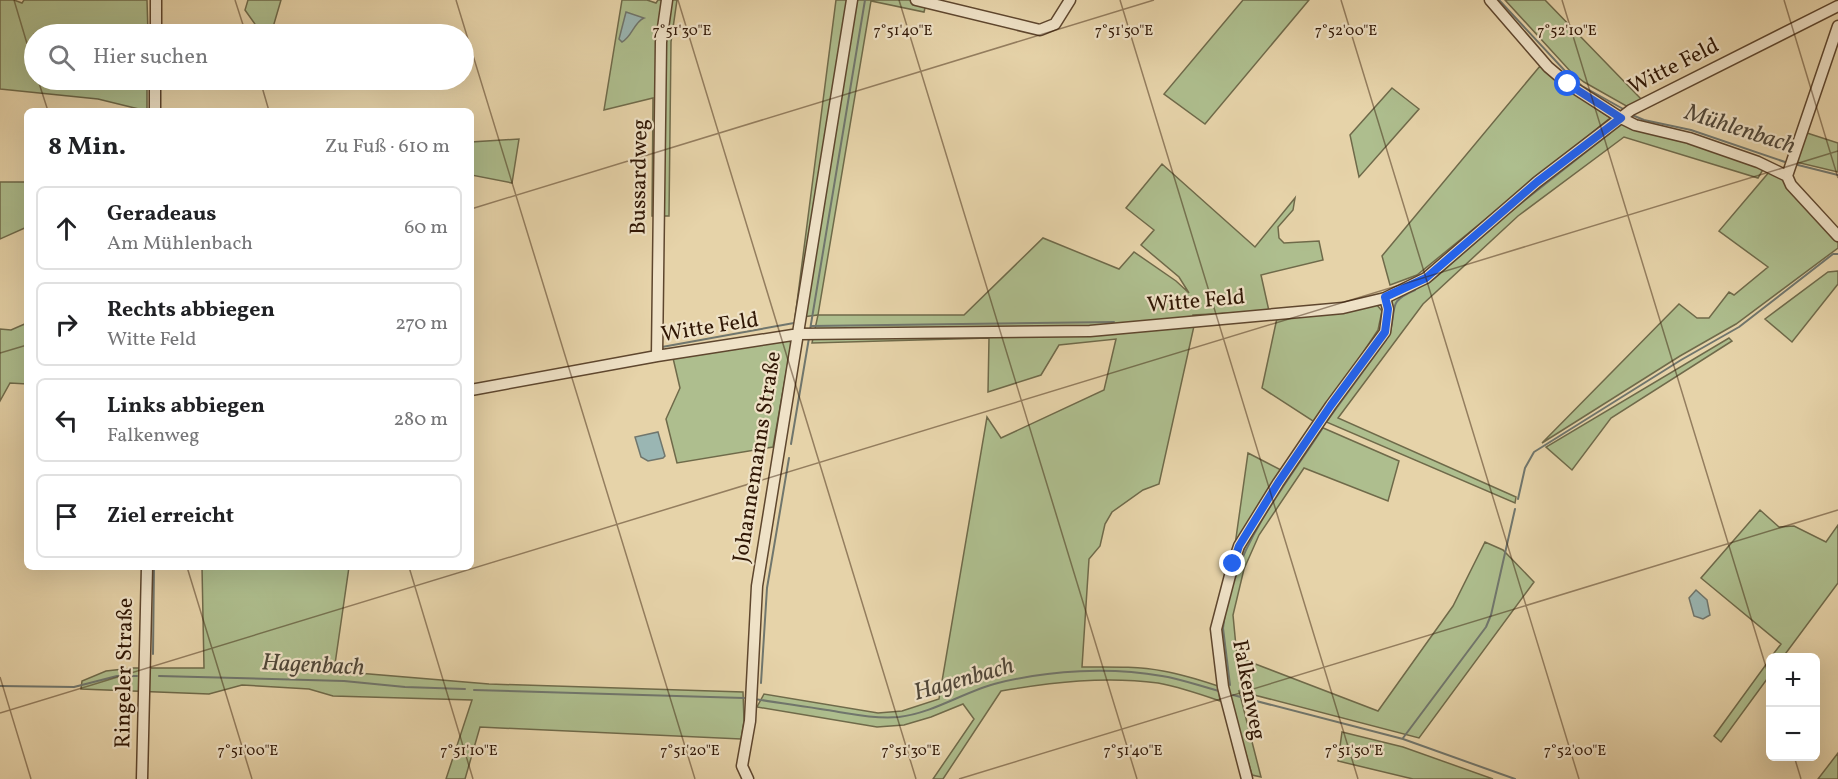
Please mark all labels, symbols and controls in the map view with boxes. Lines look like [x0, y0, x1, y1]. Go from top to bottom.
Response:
text: 7°51'30"E [652, 21, 712, 42]
text: 7°51'40"E [873, 21, 933, 42]
text: 7°51'50"E [1095, 21, 1153, 42]
text: 7°52'00"E [1315, 21, 1377, 42]
text: 7°52'10"E [1537, 21, 1597, 42]
search box [24, 24, 474, 90]
street label: Witte Feld [1623, 31, 1725, 103]
icon: search [45, 41, 78, 74]
text: Hier suchen [93, 42, 208, 73]
route start [1554, 70, 1580, 96]
water label: Mühlenbach [1679, 96, 1800, 164]
street label: Bussardweg [623, 119, 657, 235]
text: 8 Min. [48, 129, 126, 165]
text: Zu Fuß · 610 m [325, 133, 450, 161]
text: Geradeaus [107, 199, 217, 230]
icon: ahead [50, 212, 83, 245]
text: 60 m [404, 214, 448, 242]
text: Am Mühlenbach [107, 230, 253, 258]
street label: Witte Feld [1146, 282, 1246, 322]
text: Rechts abbiegen [107, 295, 275, 326]
street label: Witte Feld [659, 305, 761, 351]
icon: right [50, 308, 83, 341]
text: 270 m [395, 310, 448, 338]
text: Witte Feld [107, 326, 197, 354]
street label: Johannemanns Straße [726, 349, 790, 565]
text: Links abbiegen [107, 391, 265, 422]
icon: left [50, 404, 83, 437]
text: 280 m [393, 406, 448, 434]
text: Falkenweg [107, 422, 199, 450]
icon: arrive [50, 500, 83, 533]
text: Ziel erreicht [107, 501, 234, 532]
route end [1219, 550, 1245, 576]
street label: Ringeler Straße [108, 597, 142, 749]
street label: Falkenweg [1223, 637, 1273, 743]
water label: Hagenbach [261, 646, 366, 686]
water label: Hagenbach [910, 649, 1018, 711]
map controls [1766, 653, 1820, 761]
button: + [1766, 653, 1820, 707]
button: − [1766, 707, 1820, 761]
text: 7°51'00"E [218, 741, 278, 762]
text: 7°51'10"E [440, 741, 498, 762]
text: 7°51'20"E [660, 741, 720, 762]
text: 7°51'30"E [881, 741, 941, 762]
text: 7°51'40"E [1103, 741, 1163, 762]
text: 7°51'50"E [1325, 741, 1383, 762]
text: 7°52'00"E [1544, 741, 1606, 762]

